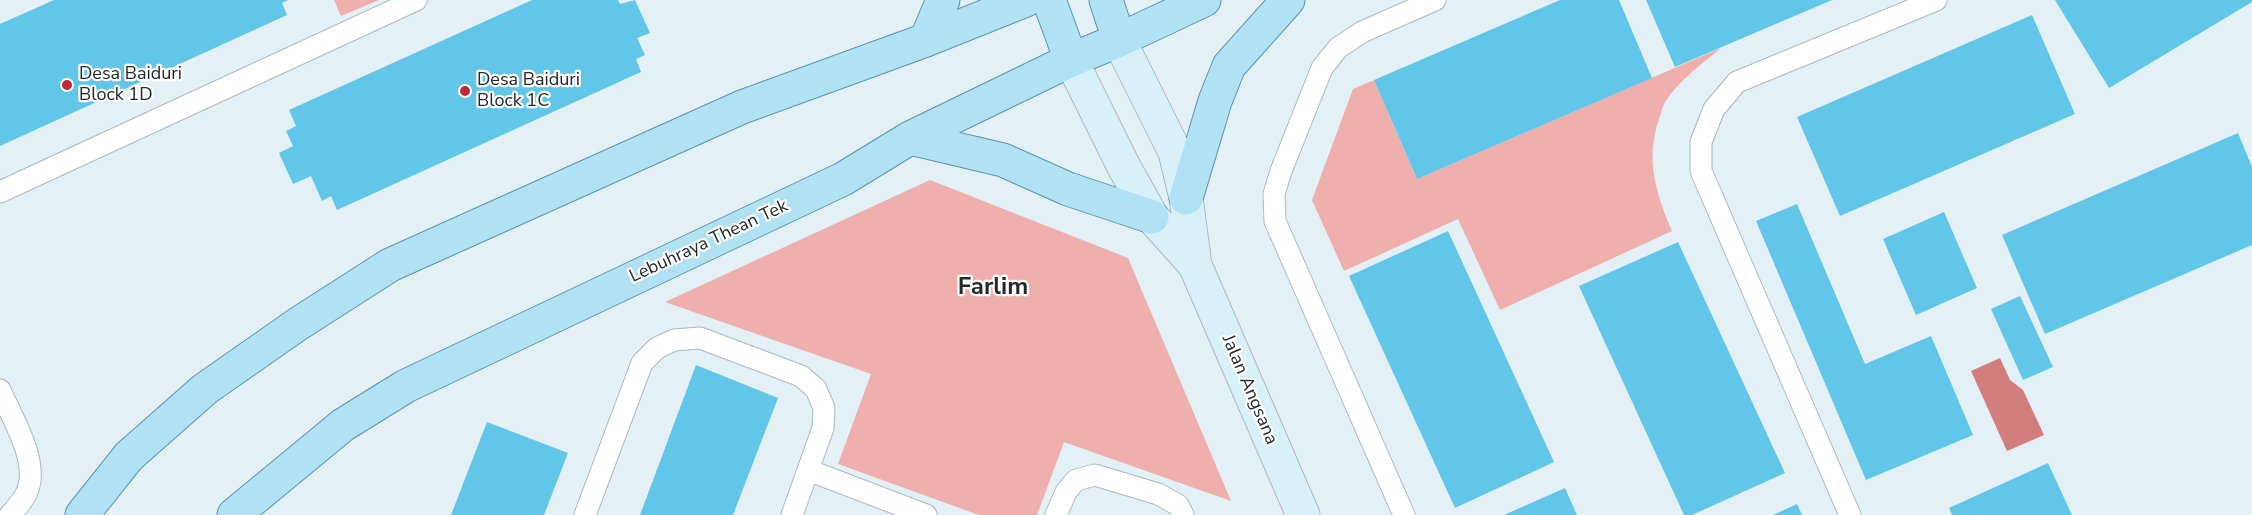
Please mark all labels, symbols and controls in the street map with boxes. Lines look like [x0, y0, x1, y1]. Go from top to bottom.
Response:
place label: Desa Baiduri Block 1D [79, 64, 182, 106]
place label: Desa Baiduri Block 1C [477, 70, 580, 112]
marker: Desa Baiduri Block 1D [60, 78, 74, 92]
marker: Desa Baiduri Block 1C [458, 84, 472, 98]
street label: Lebuhraya Thean Tek [626, 196, 792, 288]
district label: Farlim [958, 274, 1028, 302]
street label: Jalan Angsana [1216, 332, 1282, 448]

